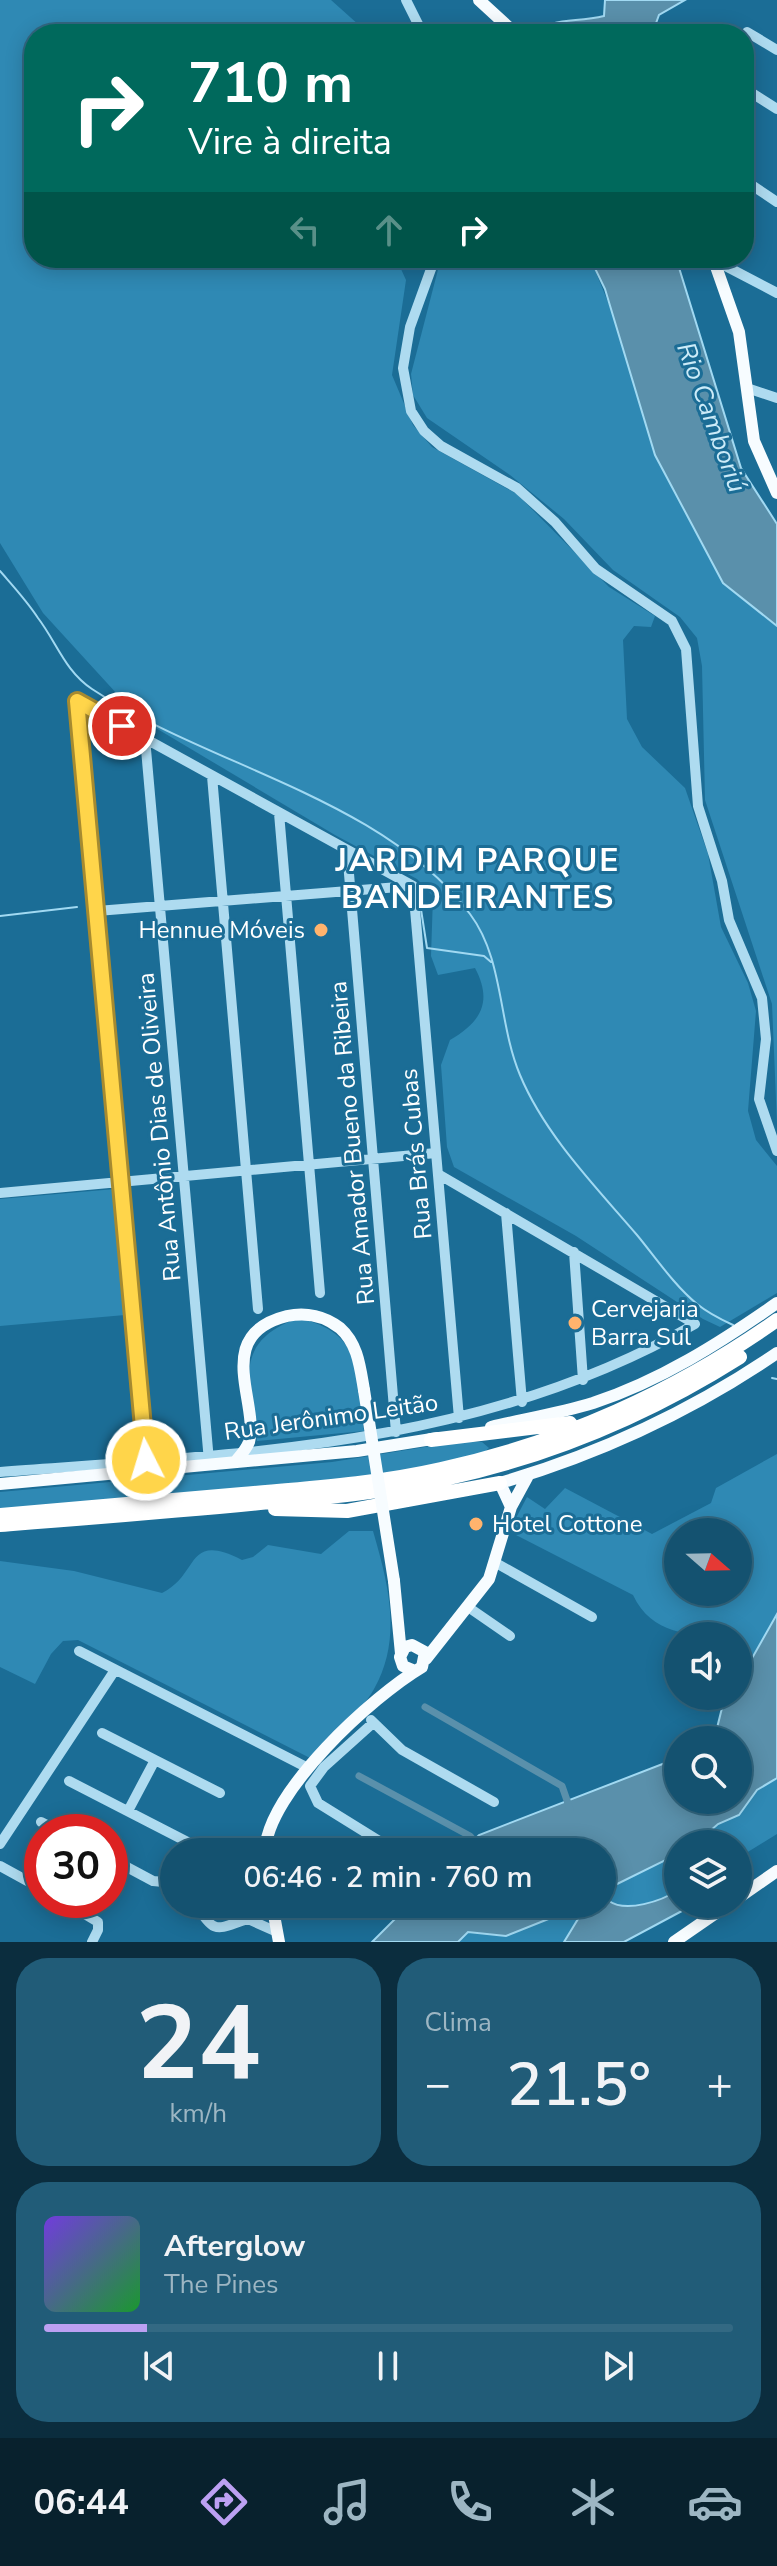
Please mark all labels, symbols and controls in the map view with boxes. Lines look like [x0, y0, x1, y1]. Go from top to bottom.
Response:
text: 710 m [188, 45, 353, 122]
icon: right [56, 56, 160, 160]
text: Vire à direita [188, 118, 392, 167]
icon: left [283, 208, 327, 252]
icon: ahead [367, 208, 411, 252]
icon: right [451, 208, 495, 252]
water label: Rio Camboriú [668, 337, 755, 497]
pin [88, 692, 156, 760]
icon: arrive [100, 704, 144, 748]
district label: JARDIM PARQUE BANDEIRANTES [335, 839, 620, 919]
place label: Hennue Móveis [139, 914, 305, 946]
marker: Hennue Móveis [312, 921, 330, 939]
street label: Rua Antônio Dias de Oliveira [130, 971, 188, 1283]
street label: Rua Amador Bueno da Ribeira [322, 980, 382, 1306]
street label: Rua Brás Cubas [393, 1067, 439, 1241]
place label: Cervejaria Barra Sul [591, 1293, 699, 1353]
marker: Cervejaria Barra Sul [566, 1314, 584, 1332]
street label: Rua Jerônimo Leitão [222, 1386, 440, 1448]
position arrow [104, 1418, 188, 1502]
place label: Hotel Cottone [492, 1508, 642, 1540]
marker: Hotel Cottone [467, 1515, 485, 1533]
north arrow [664, 1518, 752, 1606]
map controls [664, 1518, 752, 1918]
button: sound [664, 1622, 752, 1710]
button: search [664, 1726, 752, 1814]
speed limit sign: 30 [24, 1814, 128, 1918]
button: layers [664, 1830, 752, 1918]
text: 06:46 · 2 min · 760 m [243, 1857, 533, 1898]
text: 24 [136, 1973, 261, 2115]
text: Clima [425, 2005, 492, 2040]
text: 21.5° [506, 2044, 651, 2126]
text: − [425, 2055, 451, 2115]
text: + [707, 2055, 733, 2115]
text: km/h [170, 2096, 227, 2131]
text: Afterglow [164, 2226, 305, 2267]
text: The Pines [164, 2267, 279, 2302]
icon: previous [137, 2344, 181, 2388]
icon: pause [366, 2344, 410, 2388]
icon: next [596, 2344, 640, 2388]
icon: directions [196, 2474, 252, 2530]
icon: music [319, 2474, 375, 2530]
icon: phone [442, 2474, 498, 2530]
icon: climate [565, 2474, 621, 2530]
icon: car [687, 2474, 743, 2530]
text: 06:44 [33, 2478, 129, 2527]

